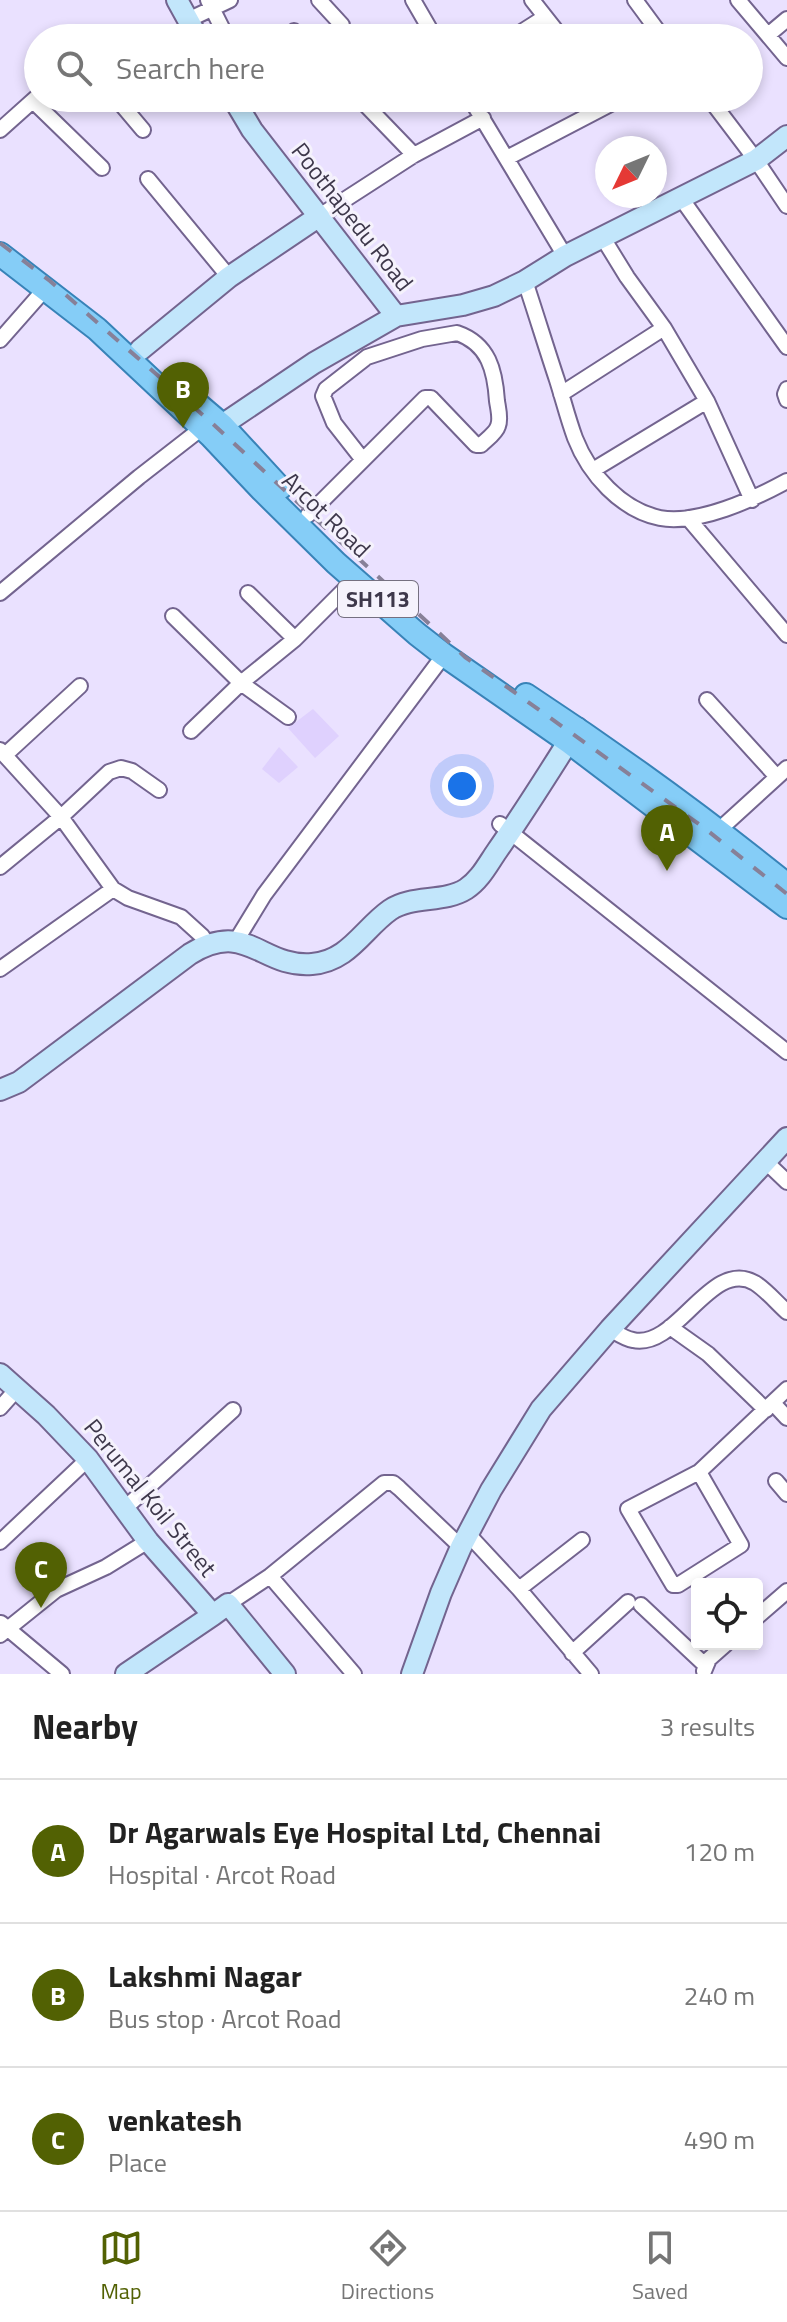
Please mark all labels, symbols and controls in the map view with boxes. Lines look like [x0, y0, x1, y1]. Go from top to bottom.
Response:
search box [24, 24, 763, 112]
text: Search here [116, 45, 265, 91]
icon: search [52, 46, 96, 90]
street label: Poothapedu Road [283, 134, 422, 298]
north arrow [595, 136, 667, 208]
pin: B [157, 362, 209, 428]
street label: Arcot Road [274, 463, 379, 566]
road number: SH113 [338, 581, 418, 617]
your location [442, 766, 482, 806]
pin: A [641, 805, 693, 871]
street label: Perumal Koil Street [76, 1411, 226, 1585]
pin: C [15, 1542, 67, 1608]
map controls [691, 1578, 763, 1650]
button: locate [691, 1578, 763, 1650]
text: Nearby [32, 1700, 138, 1752]
text: 3 results [660, 1707, 755, 1746]
text: Dr Agarwals Eye Hospital Ltd, Chennai [108, 1809, 601, 1855]
text: A [50, 1832, 66, 1871]
text: 120 m [684, 1832, 755, 1871]
text: Hospital · Arcot Road [108, 1855, 336, 1894]
text: Lakshmi Nagar [108, 1953, 302, 1999]
text: B [50, 1976, 66, 2015]
text: 240 m [684, 1976, 755, 2015]
text: Bus stop · Arcot Road [108, 1999, 342, 2038]
text: venkatesh [108, 2097, 242, 2143]
text: C [51, 2120, 65, 2159]
text: 490 m [684, 2120, 755, 2159]
text: Place [108, 2143, 167, 2182]
tab: Map [99, 2226, 143, 2308]
tab: Directions [341, 2226, 434, 2308]
tab: Saved [632, 2226, 688, 2308]

